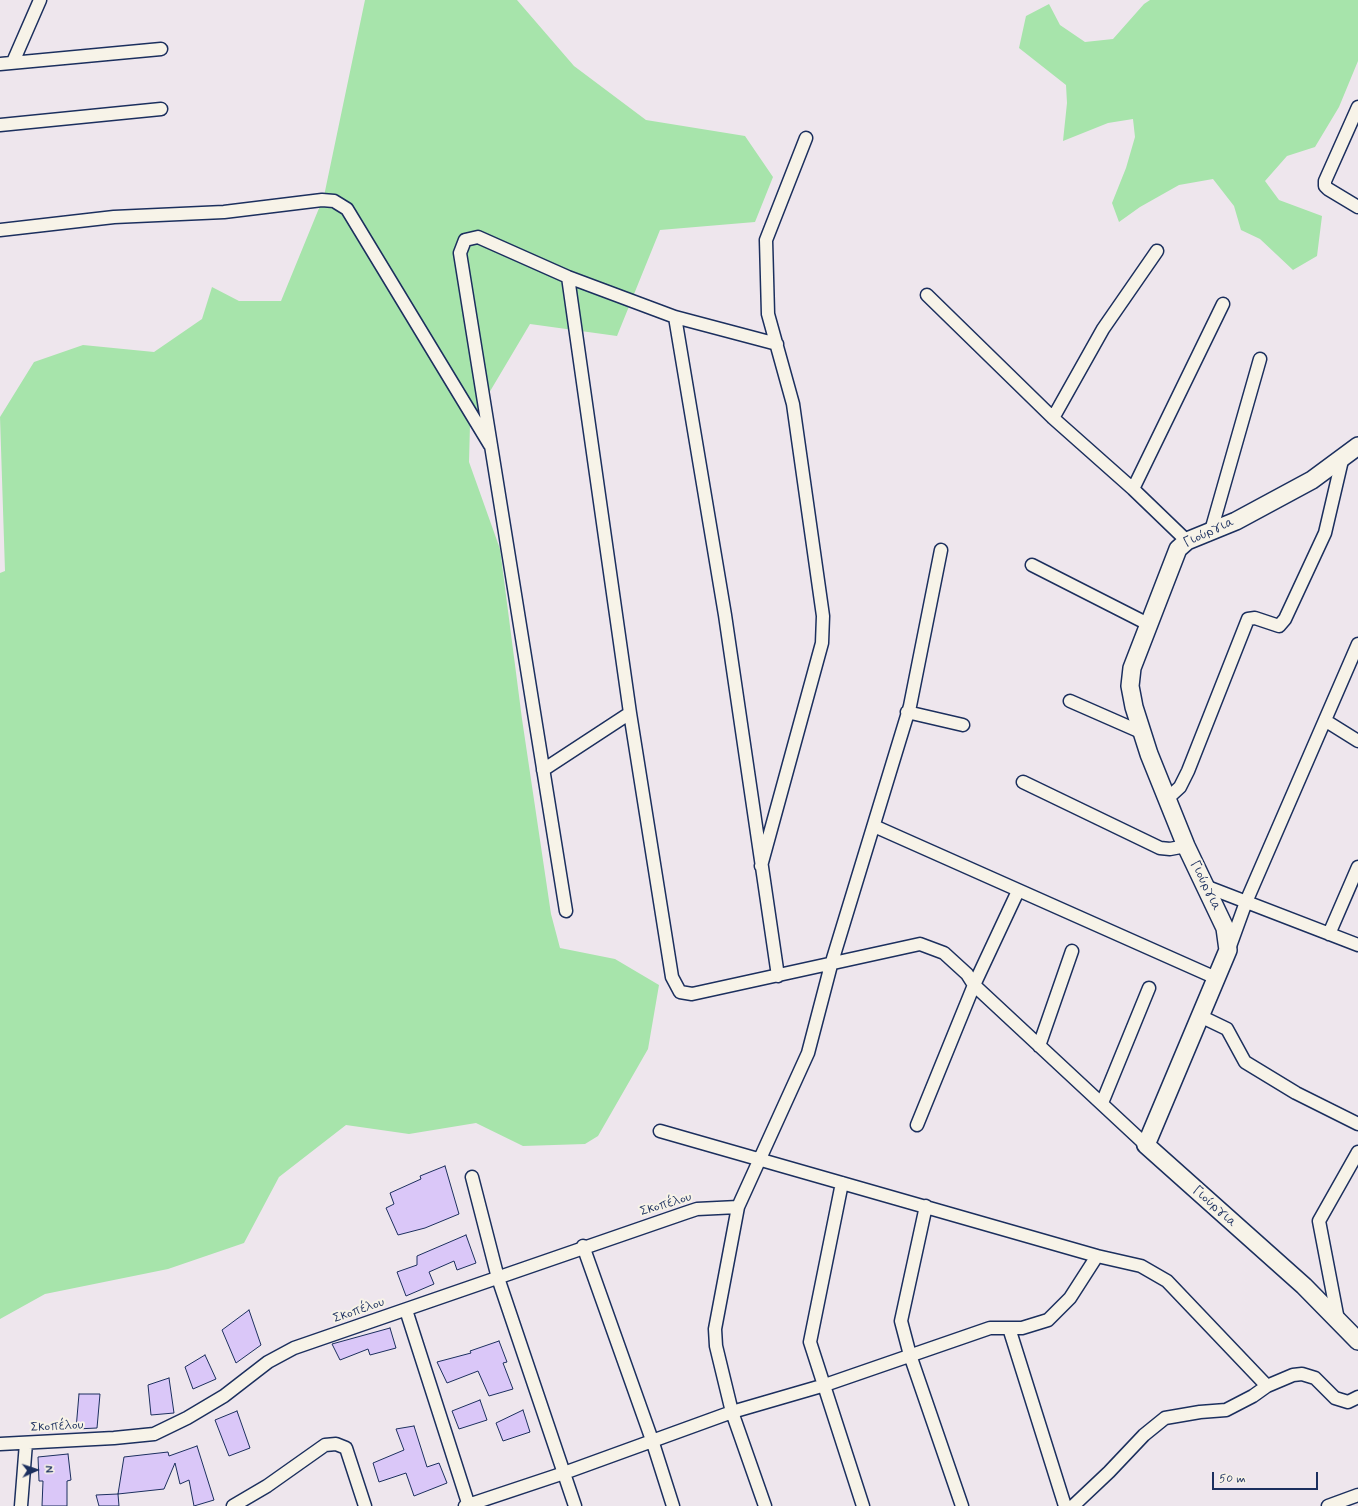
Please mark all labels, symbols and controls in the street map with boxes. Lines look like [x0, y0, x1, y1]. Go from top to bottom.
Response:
street label: Γιούργια [1181, 515, 1237, 551]
street label: Γιούργια [1186, 858, 1224, 914]
street label: Γιούργια [1189, 1183, 1239, 1231]
street label: Σκοπέλου [638, 1190, 694, 1220]
street label: Σκοπέλου [331, 1295, 387, 1327]
street label: Σκοπέλου [30, 1418, 84, 1436]
north arrow [16, 1450, 56, 1490]
scale bar [1214, 1464, 1320, 1490]
text: N [41, 1465, 55, 1473]
text: 50 m [1219, 1471, 1246, 1487]

